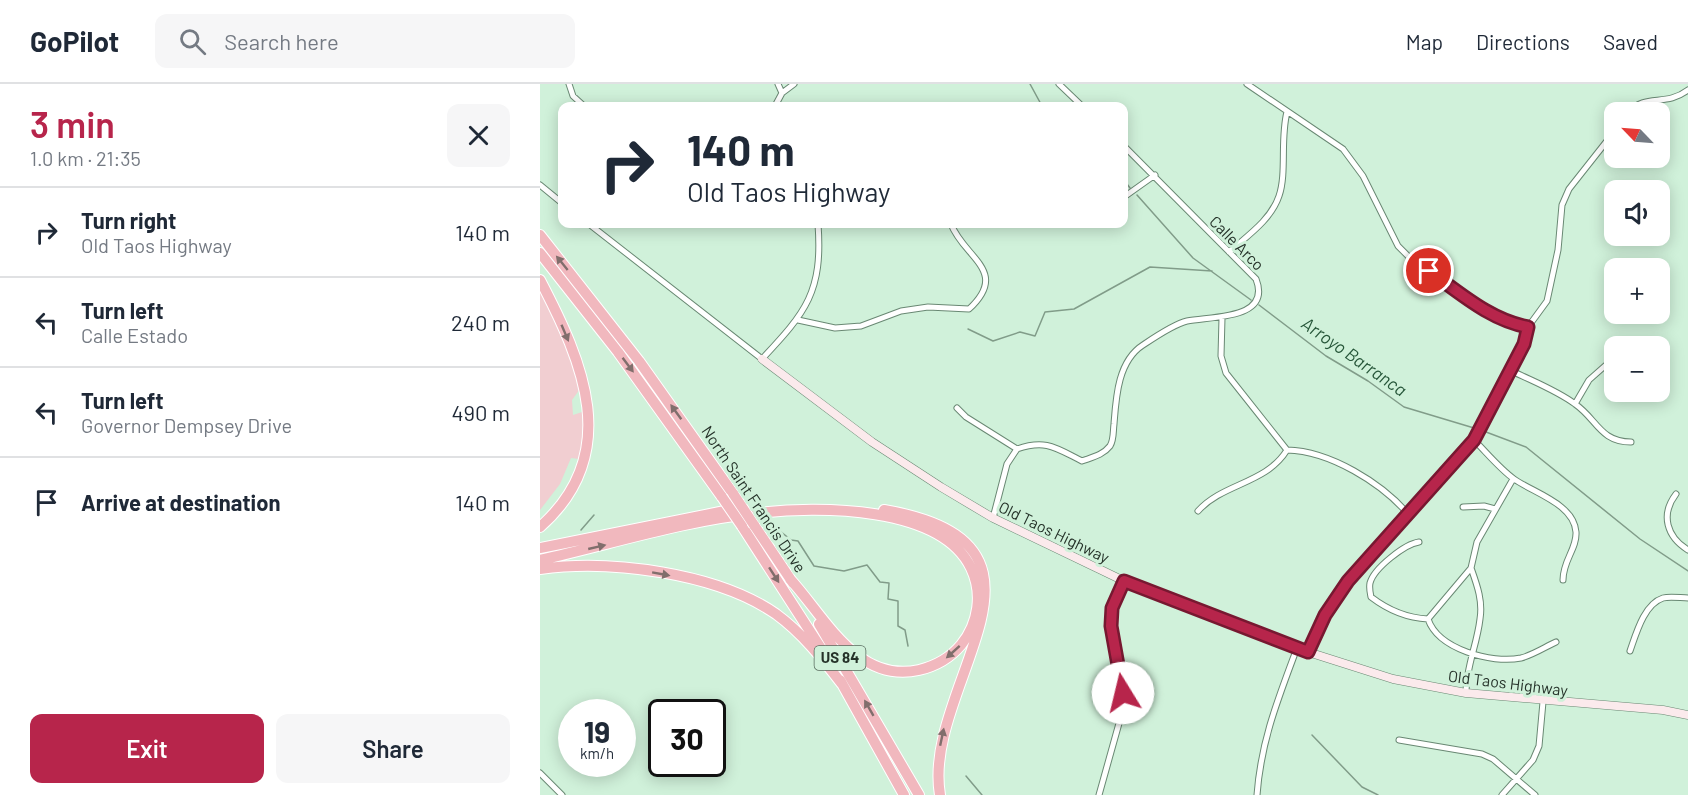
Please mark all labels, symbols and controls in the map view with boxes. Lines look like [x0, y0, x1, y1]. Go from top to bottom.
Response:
search box [155, 14, 575, 68]
text: GoPilot [30, 24, 119, 58]
icon: search [176, 25, 209, 58]
text: Search here [224, 28, 339, 54]
text: Map [1406, 29, 1443, 54]
text: Directions [1476, 29, 1570, 54]
text: Saved [1603, 29, 1658, 54]
text: 3 min [30, 102, 115, 145]
north arrow [1604, 102, 1670, 168]
map controls [1604, 102, 1670, 402]
button: close [447, 104, 510, 167]
text: 140 m [687, 124, 795, 174]
icon: right [588, 126, 666, 204]
text: 1.0 km · 21:35 [30, 146, 141, 170]
text: Old Taos Highway [687, 175, 891, 207]
button: sound [1604, 180, 1670, 246]
text: Turn right [81, 207, 176, 233]
street label: Calle Arco [1206, 211, 1269, 274]
icon: right [30, 216, 63, 249]
text: 140 m [455, 219, 510, 245]
text: Old Taos Highway [81, 233, 232, 257]
pin [1403, 245, 1454, 296]
icon: arrive [1412, 254, 1445, 287]
one-way arrow [556, 255, 569, 270]
button: + [1604, 258, 1670, 324]
text: Turn left [81, 297, 164, 323]
icon: left [30, 306, 63, 339]
text: 240 m [451, 309, 510, 335]
water label: Arroyo Barranca [1298, 312, 1411, 401]
text: Calle Estado [81, 323, 188, 347]
one-way arrow [561, 324, 570, 342]
button: − [1604, 336, 1670, 402]
one-way arrow [622, 356, 634, 372]
text: Turn left [81, 387, 164, 413]
icon: left [30, 396, 63, 429]
text: 490 m [451, 399, 510, 425]
one-way arrow [670, 405, 682, 421]
text: Governor Dempsey Drive [81, 413, 292, 437]
street label: North Saint Francis Drive [698, 422, 811, 576]
icon: arrive [30, 486, 63, 519]
text: Arrive at destination [81, 489, 280, 515]
text: 140 m [455, 489, 510, 515]
street label: Old Taos Highway [996, 497, 1113, 567]
one-way arrow [588, 542, 607, 551]
one-way arrow [769, 567, 780, 583]
one-way arrow [652, 570, 671, 579]
one-way arrow [946, 645, 961, 658]
road number: US 84 [814, 646, 866, 670]
position arrow [1091, 661, 1155, 725]
street label: Old Taos Highway [1447, 666, 1570, 699]
speed limit sign: 30 [648, 699, 726, 777]
one-way arrow [864, 699, 874, 716]
text: 19 [584, 713, 610, 749]
button: Exit [30, 714, 264, 783]
button: Share [276, 714, 510, 783]
one-way arrow [938, 727, 947, 746]
text: km/h [580, 744, 614, 762]

